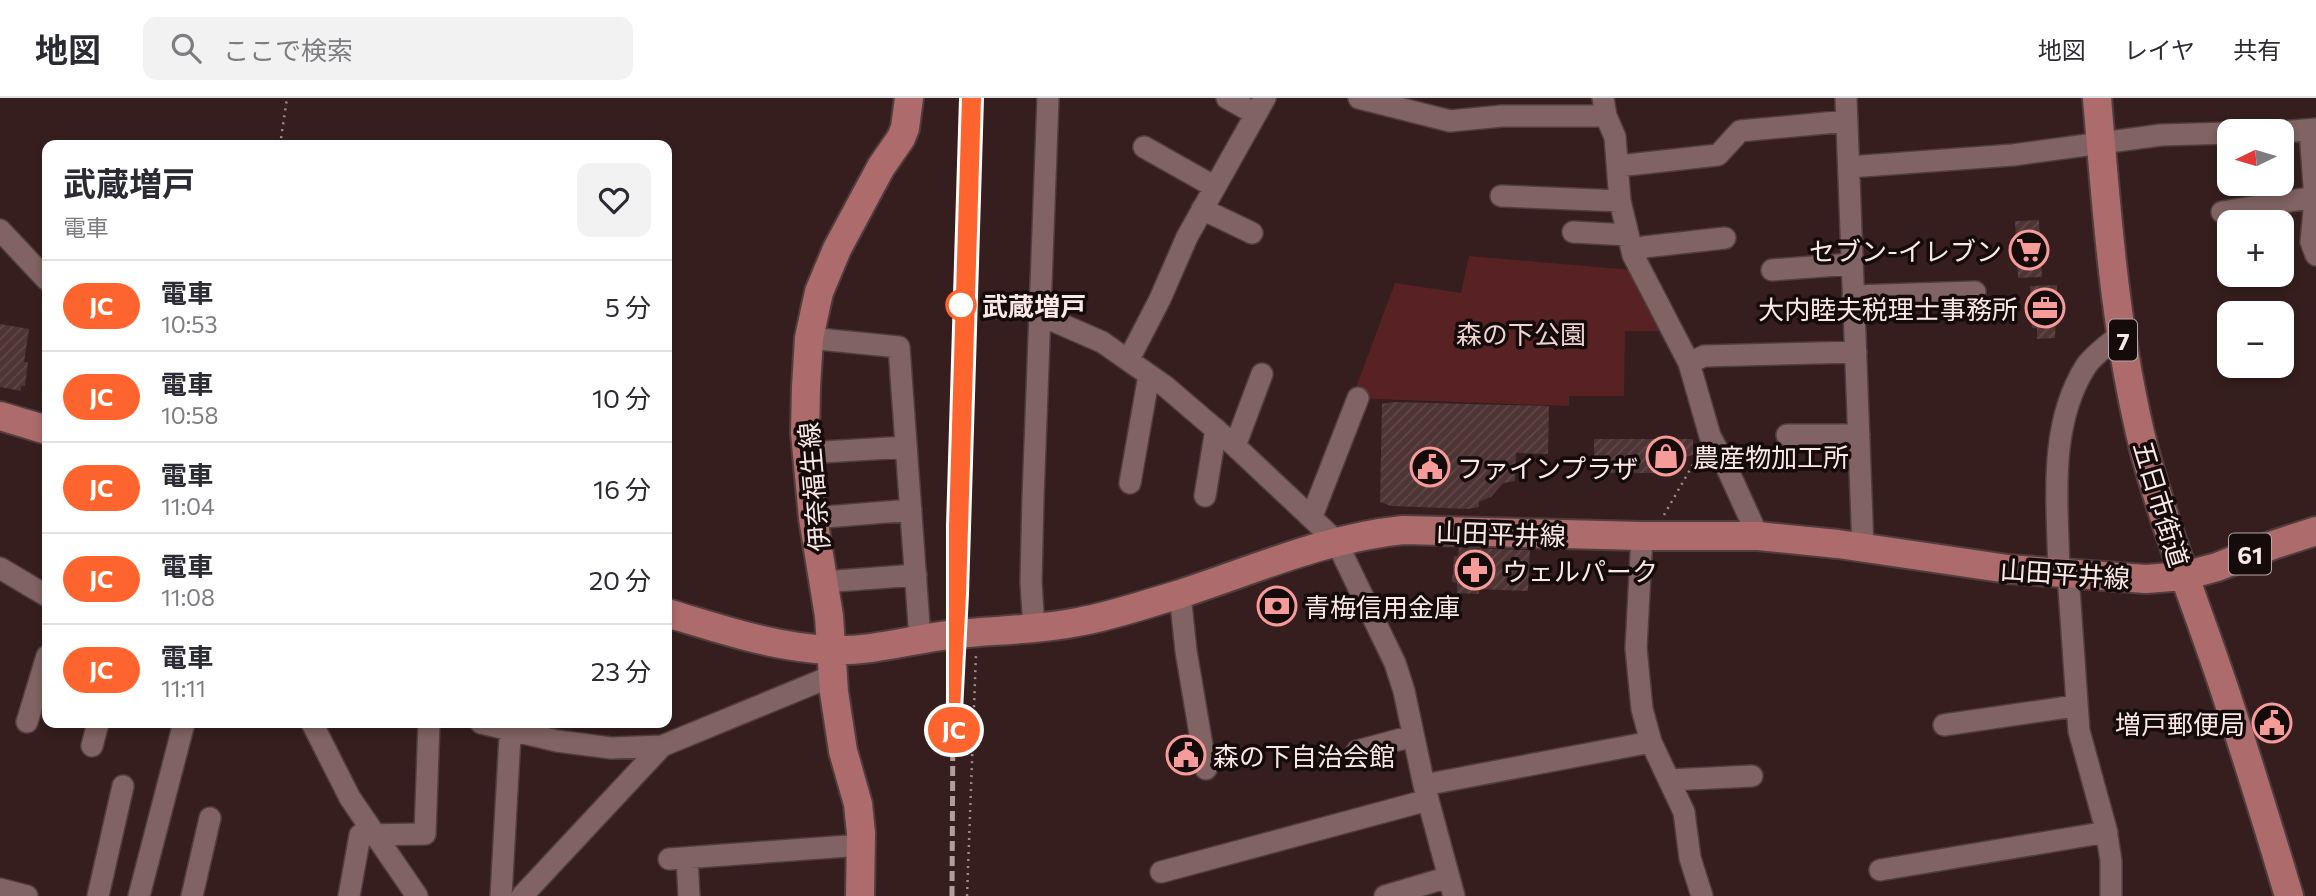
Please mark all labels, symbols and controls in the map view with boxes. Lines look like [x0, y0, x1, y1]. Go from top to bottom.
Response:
search box [143, 17, 633, 80]
text: 地図 [35, 28, 101, 69]
icon: search [167, 29, 205, 67]
text: ここで検索 [223, 34, 353, 65]
text: 地図 [2038, 35, 2086, 64]
text: レイヤ [2124, 35, 2195, 64]
text: 共有 [2233, 35, 2281, 64]
north arrow [2217, 119, 2294, 196]
map controls [2217, 119, 2294, 378]
text: 武蔵増戸 [63, 162, 195, 203]
button: heart [577, 163, 651, 237]
button: + [2217, 210, 2294, 287]
text: 電車 [63, 213, 109, 241]
supermarket icon: セブン-イレブン [2008, 229, 2050, 271]
place label: セブン-イレブン [1809, 235, 2002, 266]
text: 電車 [161, 277, 213, 308]
office icon: 大内睦夫税理士事務所 [2024, 287, 2066, 329]
marker: 武蔵増戸 [946, 290, 976, 320]
place label: 武蔵増戸 [982, 290, 1086, 321]
text: JC [89, 291, 114, 320]
text: 5 分 [605, 291, 651, 322]
place label: 大内睦夫税理士事務所 [1758, 293, 2018, 324]
button: − [2217, 301, 2294, 378]
text: 10:53 [161, 310, 218, 338]
park label: 森の下公園 [1456, 318, 1586, 349]
road number: 7 [2109, 320, 2137, 360]
text: 電車 [161, 368, 213, 399]
text: JC [89, 382, 114, 411]
text: 10 分 [592, 382, 651, 413]
text: 10:58 [161, 401, 218, 429]
street label: 伊奈福生線 [792, 421, 834, 553]
shop icon: 農産物加工所 [1645, 435, 1687, 477]
street label: 五日市街道 [2128, 437, 2196, 571]
place label: 農産物加工所 [1693, 441, 1849, 472]
public building icon: ファインプラザ [1409, 446, 1451, 488]
place label: ファインプラザ [1457, 452, 1638, 483]
text: 電車 [161, 459, 213, 490]
text: JC [89, 473, 114, 502]
text: 16 分 [593, 473, 651, 504]
text: 11:04 [161, 492, 215, 520]
street label: 山田平井線 [1435, 515, 1567, 551]
road number: 61 [2229, 533, 2271, 574]
pharmacy icon: ウェルパーク [1454, 549, 1496, 591]
text: 電車 [161, 550, 213, 581]
street label: 山田平井線 [1999, 553, 2131, 593]
place label: ウェルパーク [1502, 555, 1658, 586]
text: JC [89, 564, 114, 593]
text: 20 分 [589, 564, 651, 595]
text: 11:08 [161, 583, 215, 611]
bank icon: 青梅信用金庫 [1256, 585, 1298, 627]
place label: 青梅信用金庫 [1304, 591, 1460, 622]
text: 電車 [161, 641, 213, 672]
text: JC [89, 655, 114, 684]
text: 23 分 [591, 655, 651, 686]
text: 11:11 [161, 674, 206, 702]
public building icon: 増戸郵便局 [2251, 702, 2293, 744]
line badge: JC [922, 707, 986, 753]
place label: 増戸郵便局 [2115, 708, 2245, 739]
text: JC [942, 715, 966, 744]
public building icon: 森の下自治会館 [1165, 734, 1207, 776]
place label: 森の下自治会館 [1213, 740, 1395, 771]

